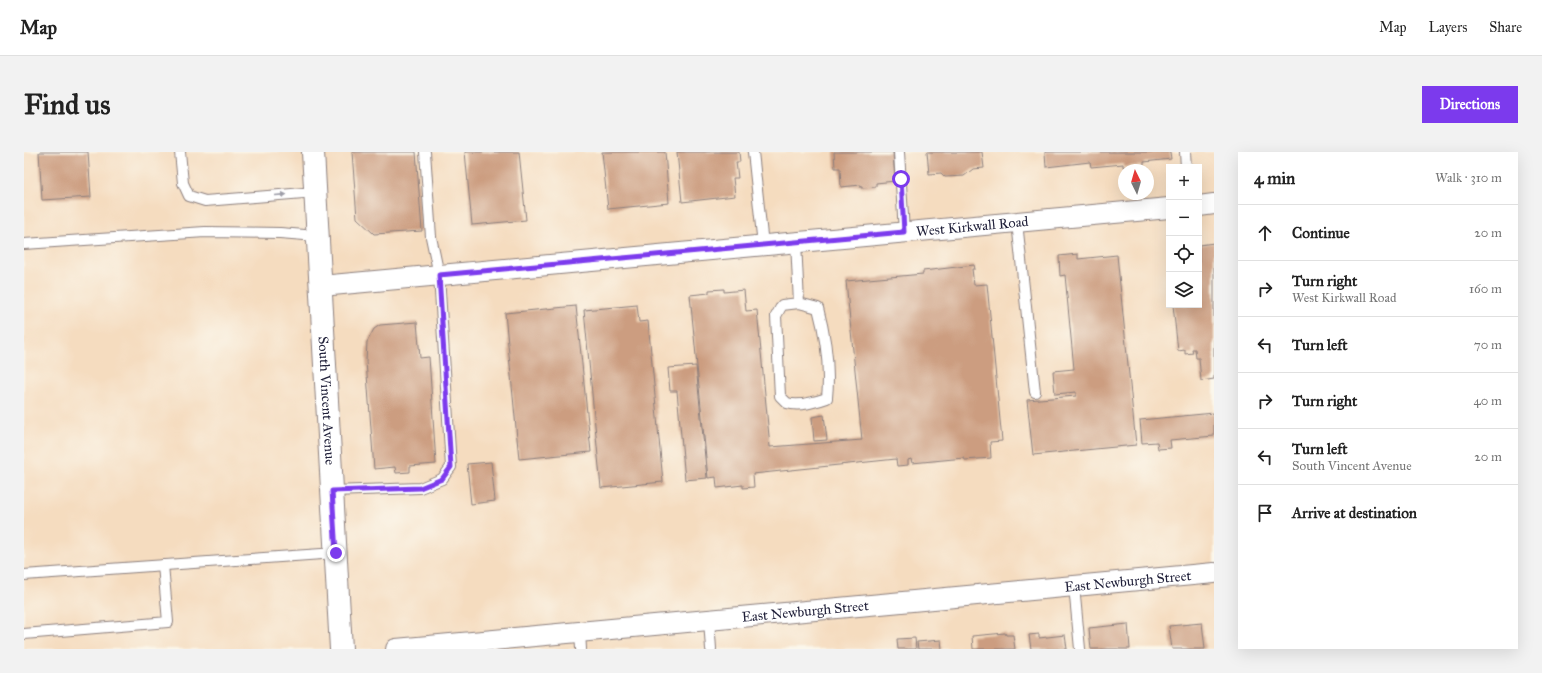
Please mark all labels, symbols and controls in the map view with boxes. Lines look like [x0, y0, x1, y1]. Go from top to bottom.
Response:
text: Map [20, 16, 57, 39]
text: Map [1379, 19, 1407, 36]
text: Layers [1429, 19, 1467, 36]
text: Share [1489, 19, 1522, 36]
button: Directions [1422, 86, 1518, 123]
text: Find us [24, 87, 110, 122]
north arrow [1118, 164, 1154, 200]
map controls [1166, 164, 1202, 308]
button: + [1166, 164, 1202, 200]
text: 4 min [1254, 168, 1295, 189]
route start [892, 170, 910, 188]
text: Walk · 310 m [1435, 170, 1502, 186]
one-way arrow [275, 192, 287, 199]
button: − [1166, 200, 1202, 236]
street label: West Kirkwall Road [915, 213, 1029, 240]
icon: ahead [1254, 222, 1276, 244]
text: Continue [1292, 224, 1350, 242]
text: 20 m [1474, 225, 1502, 241]
button: locate [1166, 236, 1202, 272]
button: layers [1166, 272, 1202, 308]
text: Turn right [1292, 272, 1357, 290]
icon: right [1254, 278, 1276, 300]
text: 160 m [1469, 281, 1502, 297]
text: West Kirkwall Road [1292, 290, 1396, 306]
icon: left [1254, 334, 1276, 356]
street label: South Vincent Avenue [314, 336, 339, 466]
text: Turn left [1292, 336, 1348, 354]
text: 70 m [1474, 337, 1502, 353]
icon: right [1254, 390, 1276, 412]
text: Turn right [1292, 392, 1357, 410]
text: 40 m [1473, 393, 1502, 409]
text: Turn left [1292, 440, 1348, 458]
icon: left [1254, 446, 1276, 468]
text: 20 m [1474, 449, 1502, 465]
text: South Vincent Avenue [1292, 458, 1412, 474]
icon: arrive [1254, 502, 1276, 524]
text: Arrive at destination [1292, 504, 1417, 522]
route end [327, 544, 345, 562]
street label: East Newburgh Street [1064, 567, 1192, 596]
street label: East Newburgh Street [741, 597, 870, 626]

